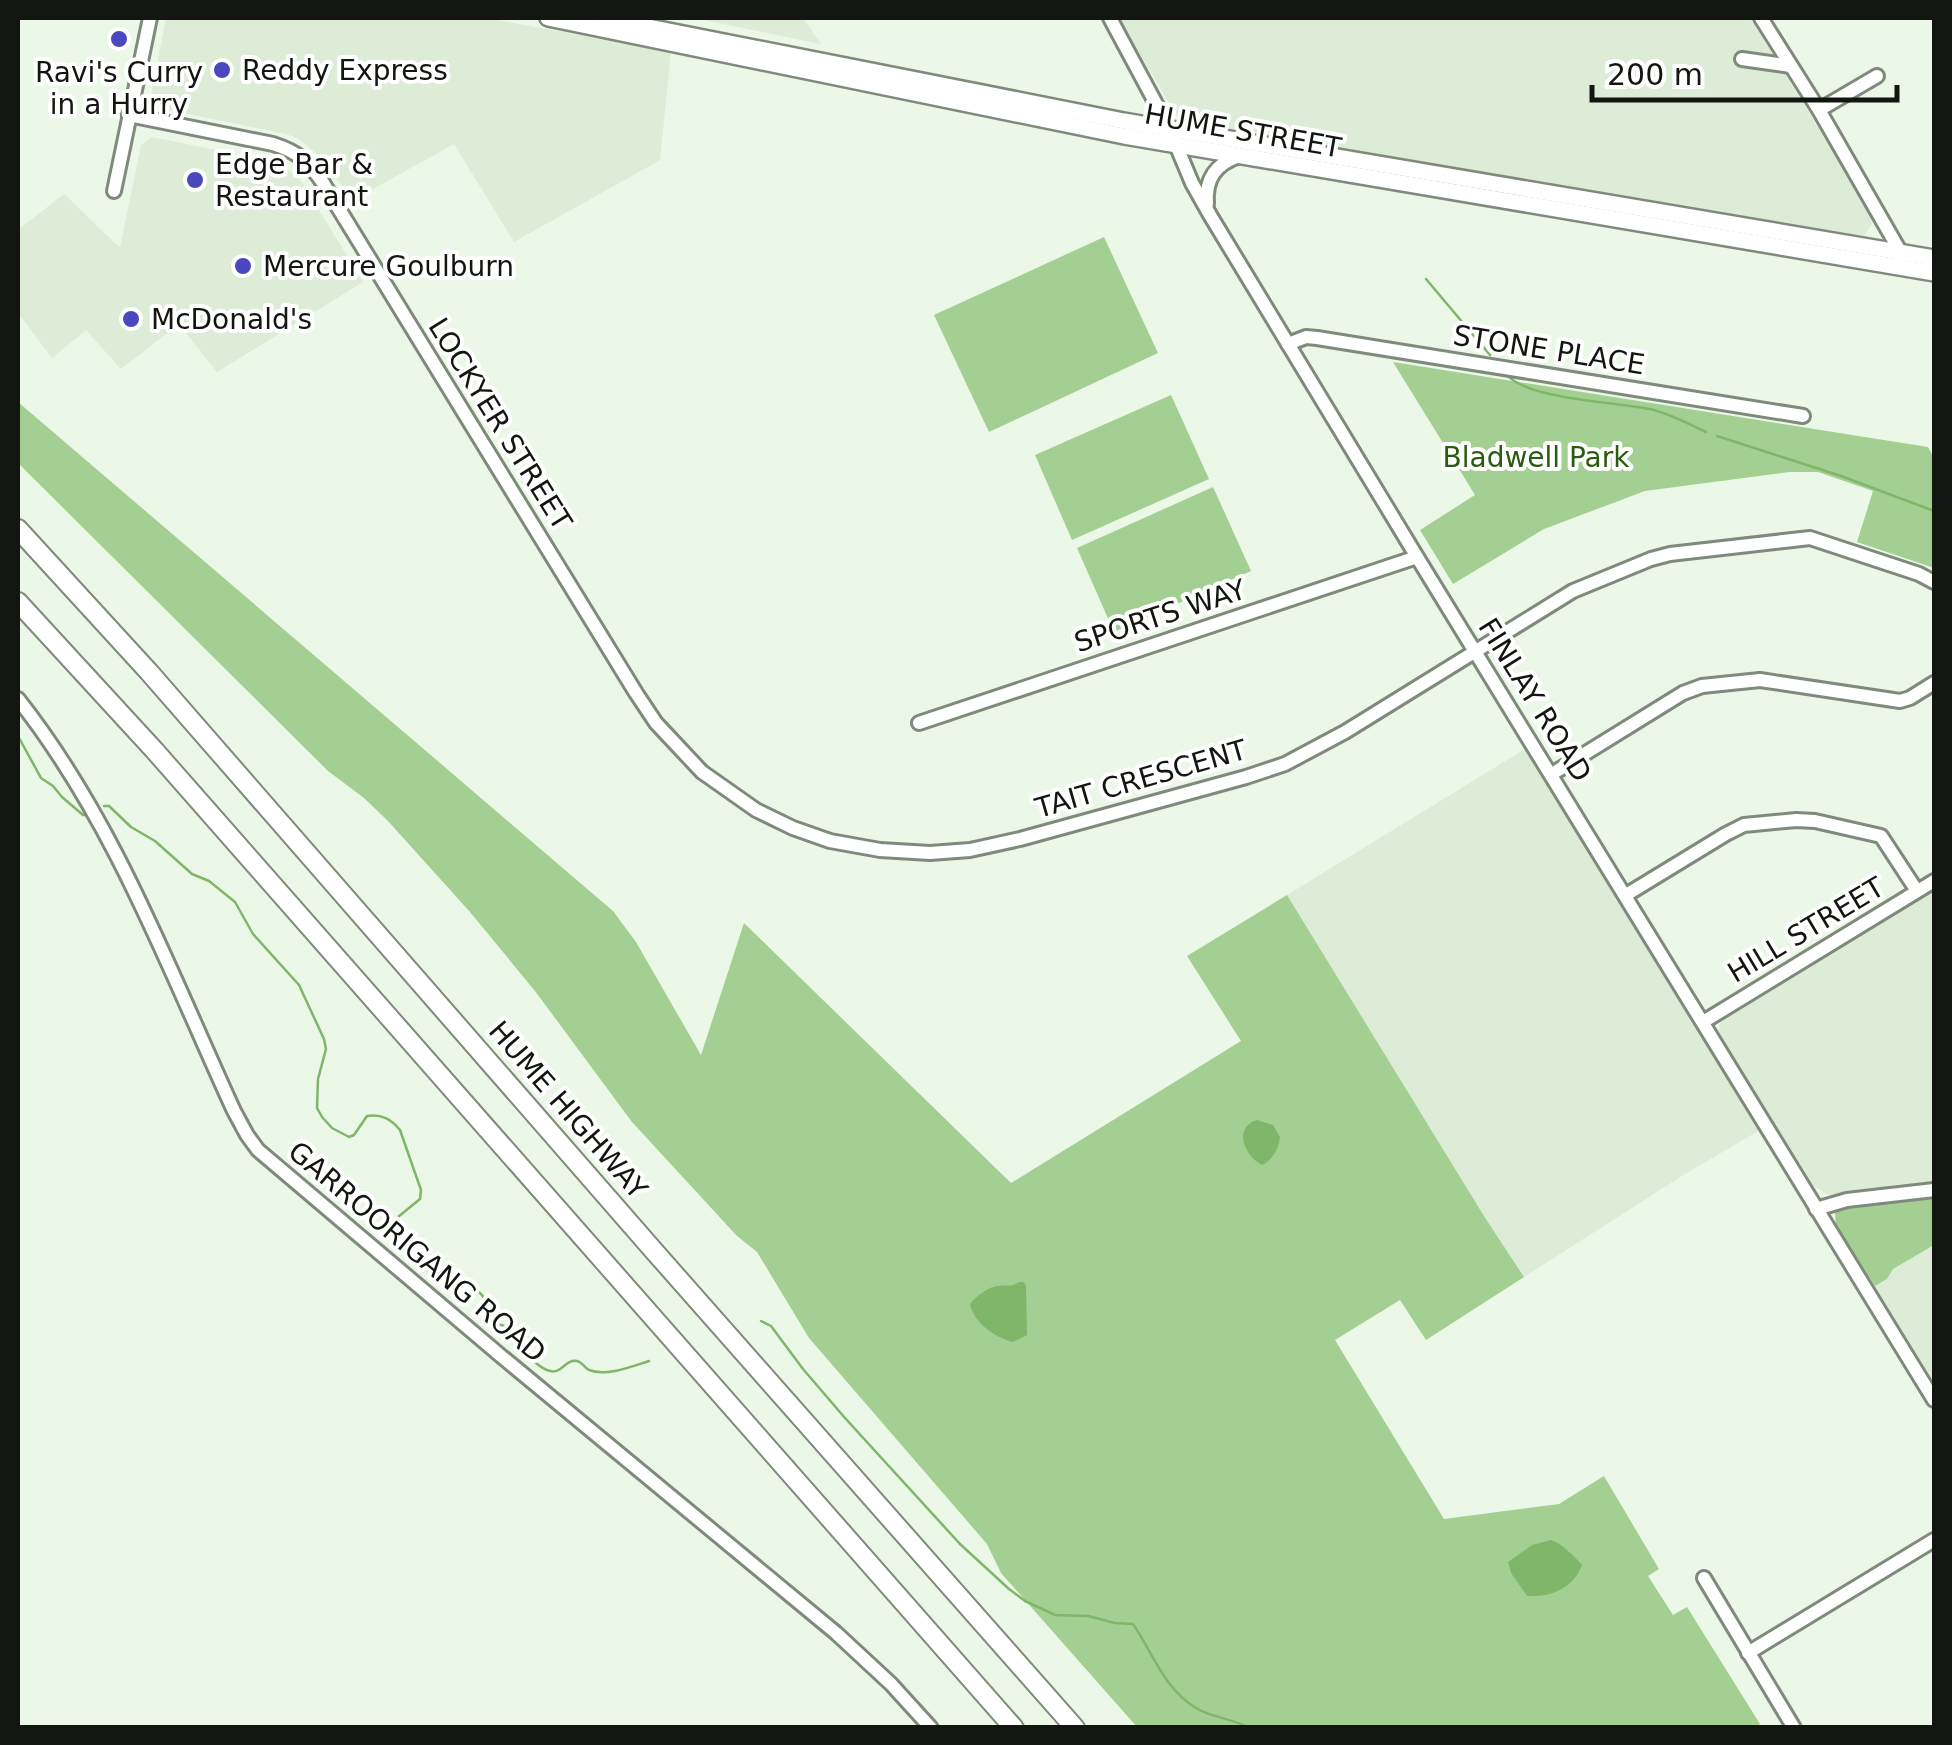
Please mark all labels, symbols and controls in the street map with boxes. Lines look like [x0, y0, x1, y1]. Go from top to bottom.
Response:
marker: Ravi's Curry in a Hurry [108, 28, 130, 50]
scale bar [1592, 40, 1897, 102]
place label: Reddy Express [242, 54, 448, 87]
place label: Ravi's Curry in a Hurry [35, 56, 203, 121]
text: 200 m [1607, 57, 1703, 92]
marker: Reddy Express [211, 59, 233, 81]
street label: HUME STREET [1142, 97, 1345, 165]
place label: Edge Bar & Restaurant [215, 148, 373, 213]
marker: Edge Bar & Restaurant [184, 169, 206, 191]
place label: Mercure Goulburn [263, 250, 514, 283]
marker: Mercure Goulburn [232, 255, 254, 277]
place label: McDonald's [151, 303, 312, 336]
marker: McDonald's [120, 308, 142, 330]
street label: LOCKYER STREET [421, 312, 579, 537]
street label: STONE PLACE [1451, 319, 1647, 381]
park label: Bladwell Park [1442, 441, 1630, 474]
street label: SPORTS WAY [1070, 573, 1251, 659]
street label: FINLAY ROAD [1472, 612, 1598, 788]
street label: TAIT CRESCENT [1031, 733, 1251, 825]
street label: HILL STREET [1722, 870, 1891, 990]
street label: HUME HIGHWAY [482, 1014, 655, 1206]
street label: GARROORIGANG ROAD [282, 1135, 552, 1369]

